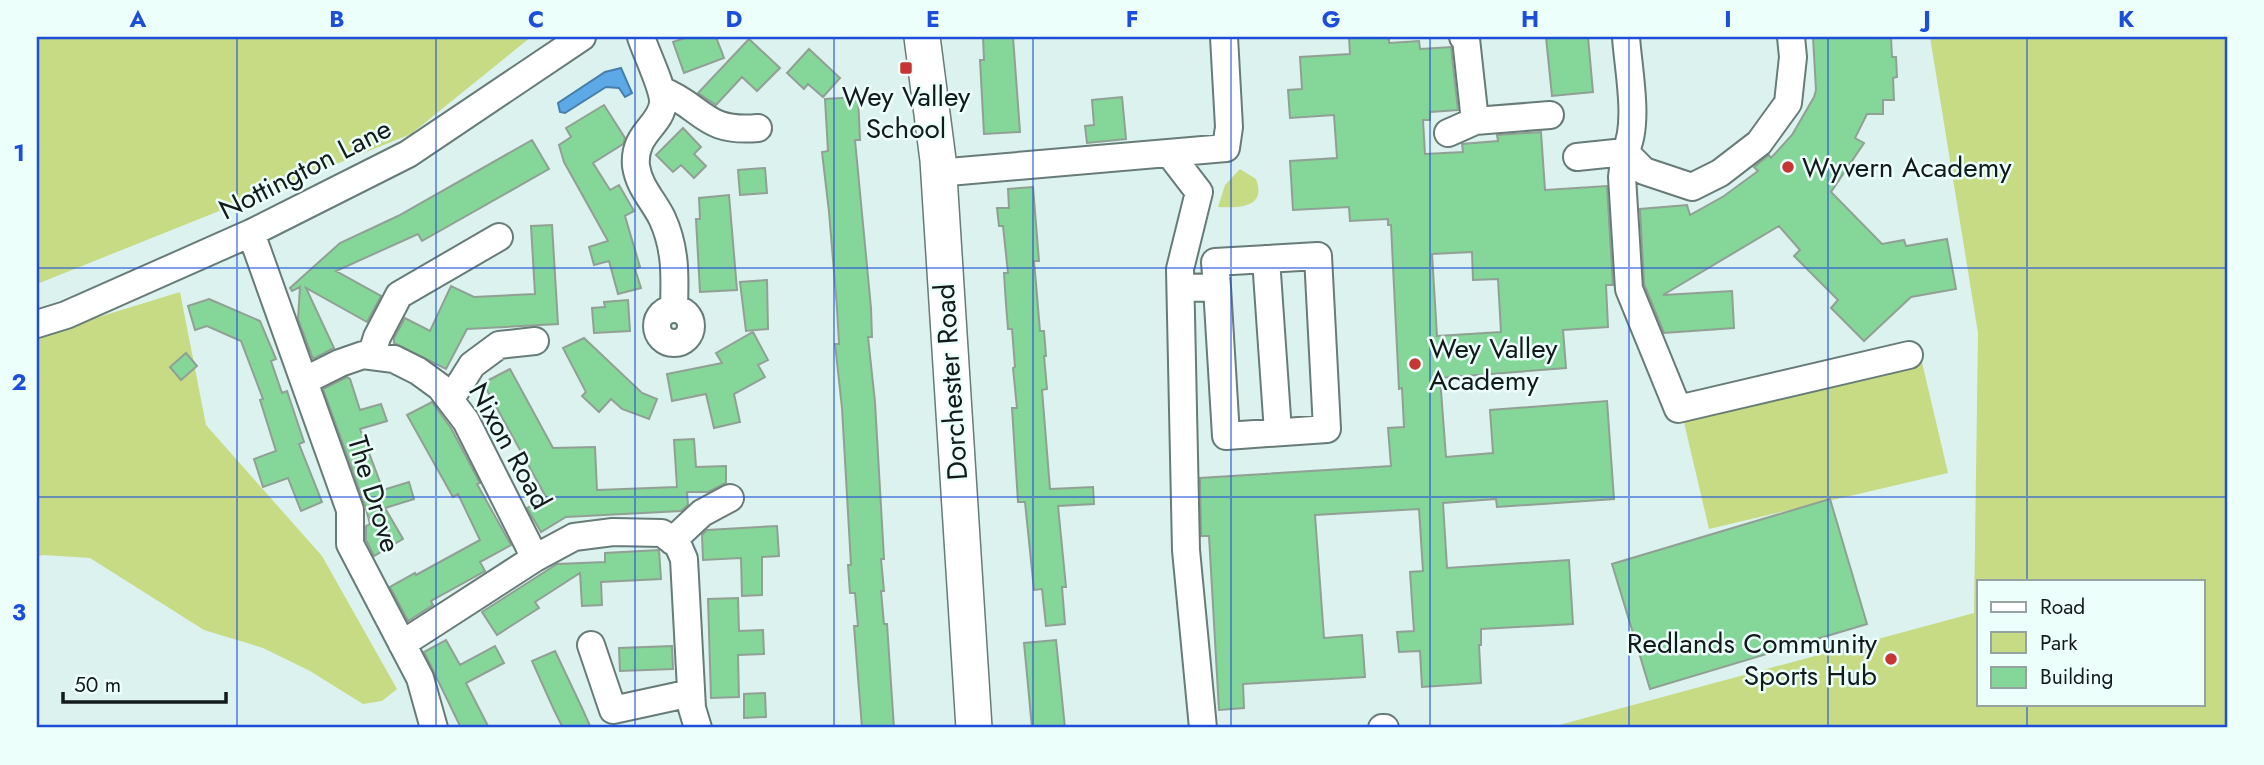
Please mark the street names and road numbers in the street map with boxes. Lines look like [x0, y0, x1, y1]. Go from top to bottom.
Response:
street label: Nottington Lane [212, 108, 398, 230]
street label: Dorchester Road [924, 282, 978, 482]
street label: Nixon Road [458, 375, 562, 517]
street label: The Drove [337, 431, 411, 557]

